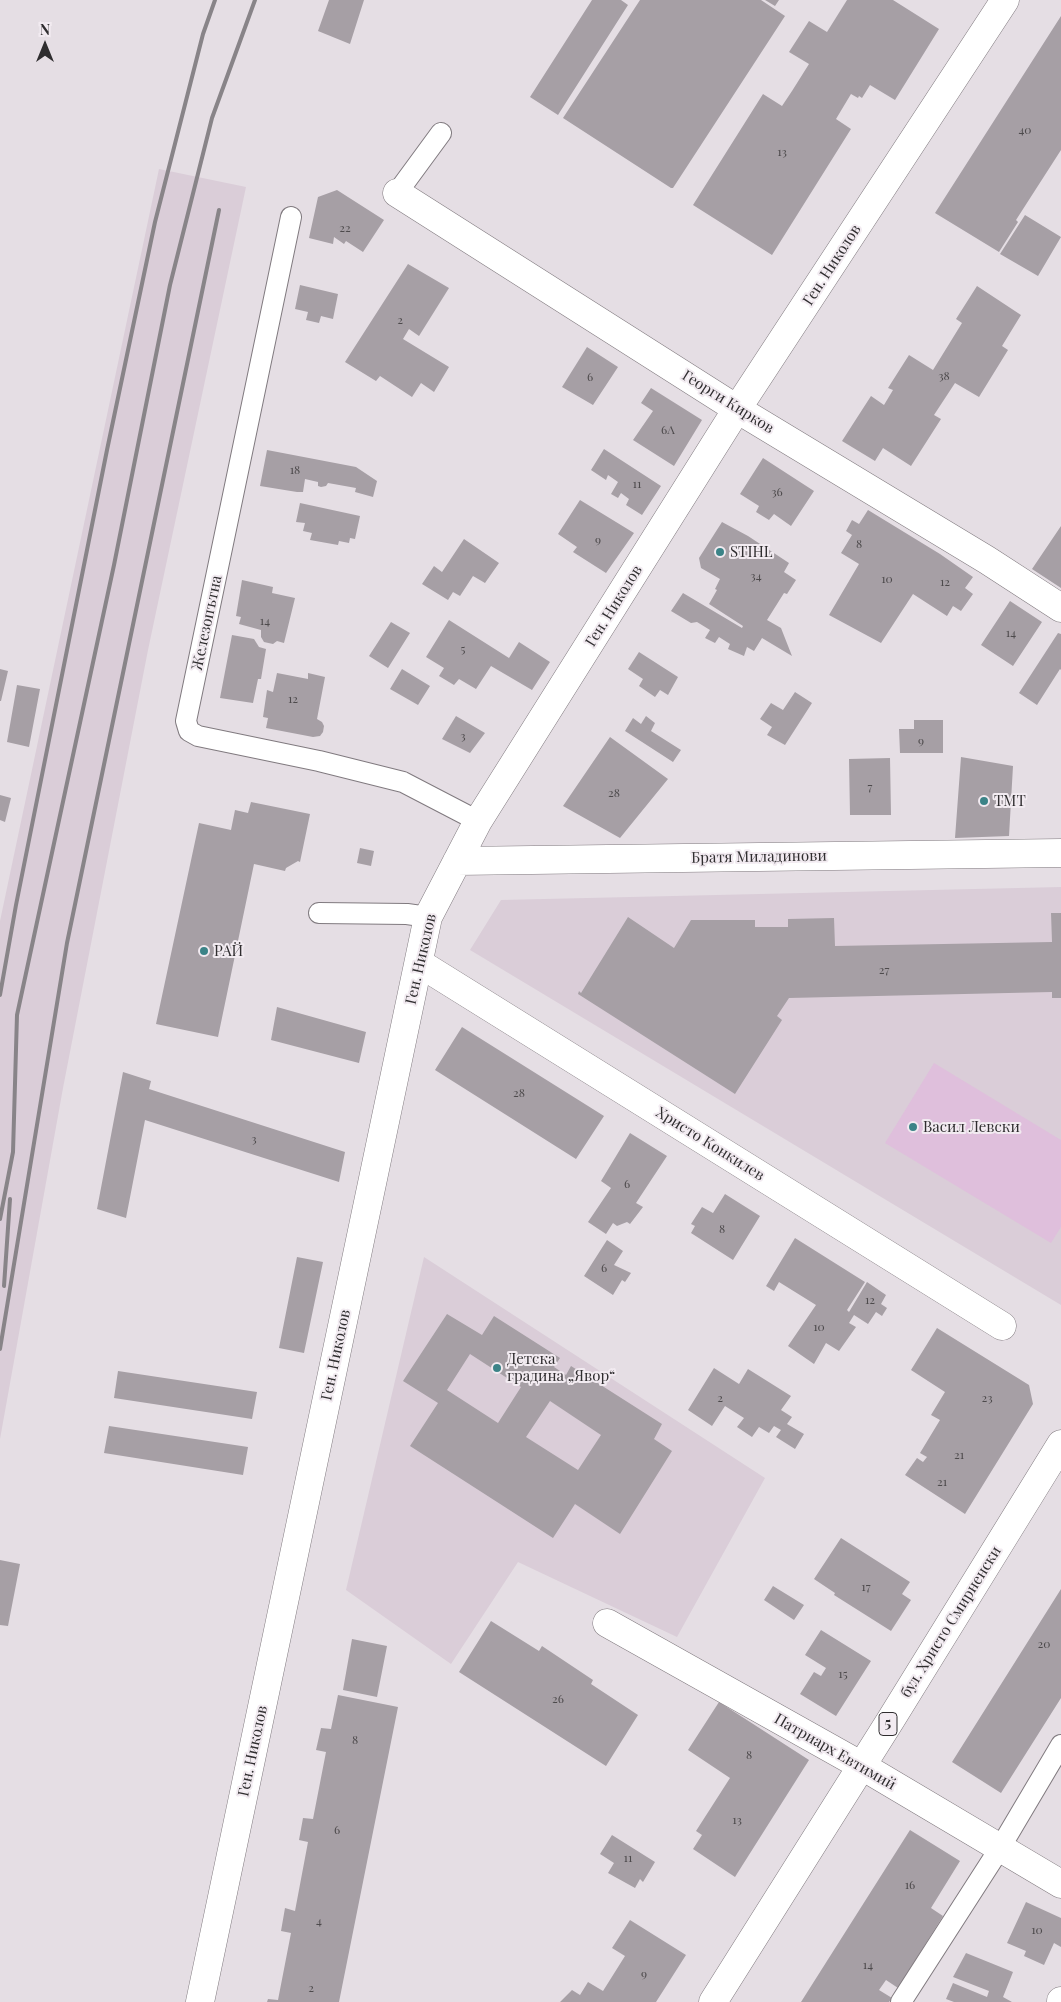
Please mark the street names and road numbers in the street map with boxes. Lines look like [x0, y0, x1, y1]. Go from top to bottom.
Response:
street label: Ген. Николов [799, 221, 865, 309]
street label: Георги Кирков [679, 367, 777, 437]
street label: Ген. Николов [582, 562, 646, 650]
street label: Железопътна [188, 574, 226, 672]
street label: Братя Миладинови [691, 847, 827, 867]
street label: Ген. Николов [402, 912, 440, 1006]
street label: Христо Конкилев [652, 1103, 768, 1185]
street label: Ген. Николов [318, 1308, 354, 1402]
street label: бул. Христо Смирненски [897, 1543, 1005, 1701]
street label: Ген. Николов [235, 1704, 271, 1798]
street label: Патриарх Евтимий [771, 1710, 899, 1794]
road number: 5 [879, 1712, 897, 1736]

